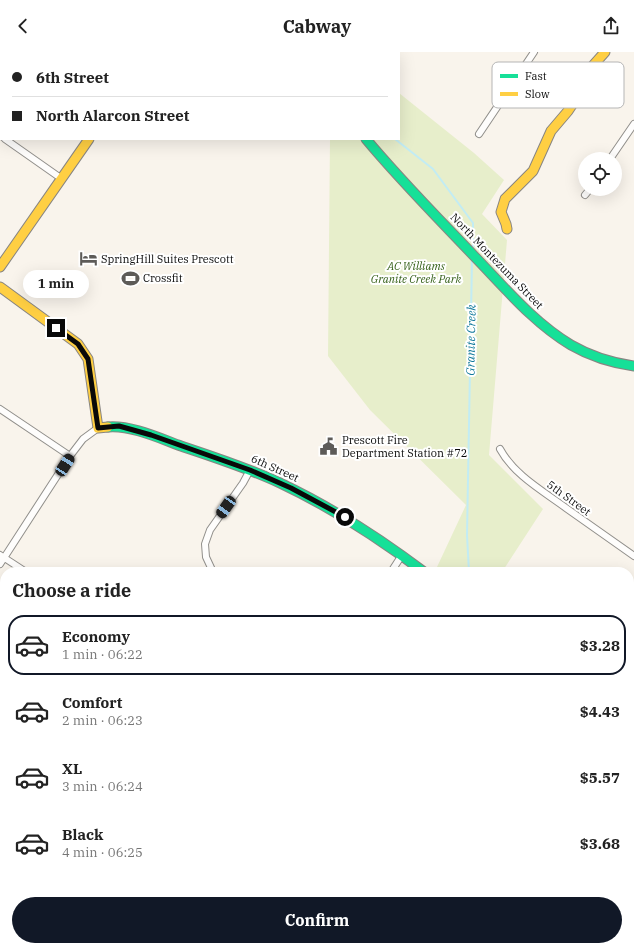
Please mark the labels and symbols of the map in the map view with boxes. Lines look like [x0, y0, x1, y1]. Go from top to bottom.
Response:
legend [492, 62, 624, 108]
text: Fast [525, 69, 547, 83]
text: Slow [525, 87, 550, 101]
street label: North Montezuma Street [448, 210, 547, 312]
hotel icon: SpringHill Suites Prescott [78, 249, 98, 269]
place label: SpringHill Suites Prescott [101, 252, 234, 266]
park label: AC Williams Granite Creek Park [371, 259, 462, 286]
sports icon: Crossfit [120, 268, 140, 288]
callout: 1 min [23, 270, 89, 298]
place label: Crossfit [143, 271, 183, 285]
water label: Granite Creek [462, 304, 479, 376]
route end [47, 319, 65, 337]
place label: Prescott Fire Department Station #72 [342, 433, 467, 460]
public building icon: Prescott Fire Department Station #72 [319, 436, 339, 456]
street label: 6th Street [249, 451, 301, 485]
car [53, 452, 77, 478]
street label: 5th Street [544, 477, 594, 519]
car [214, 494, 238, 520]
route start [336, 508, 354, 526]

